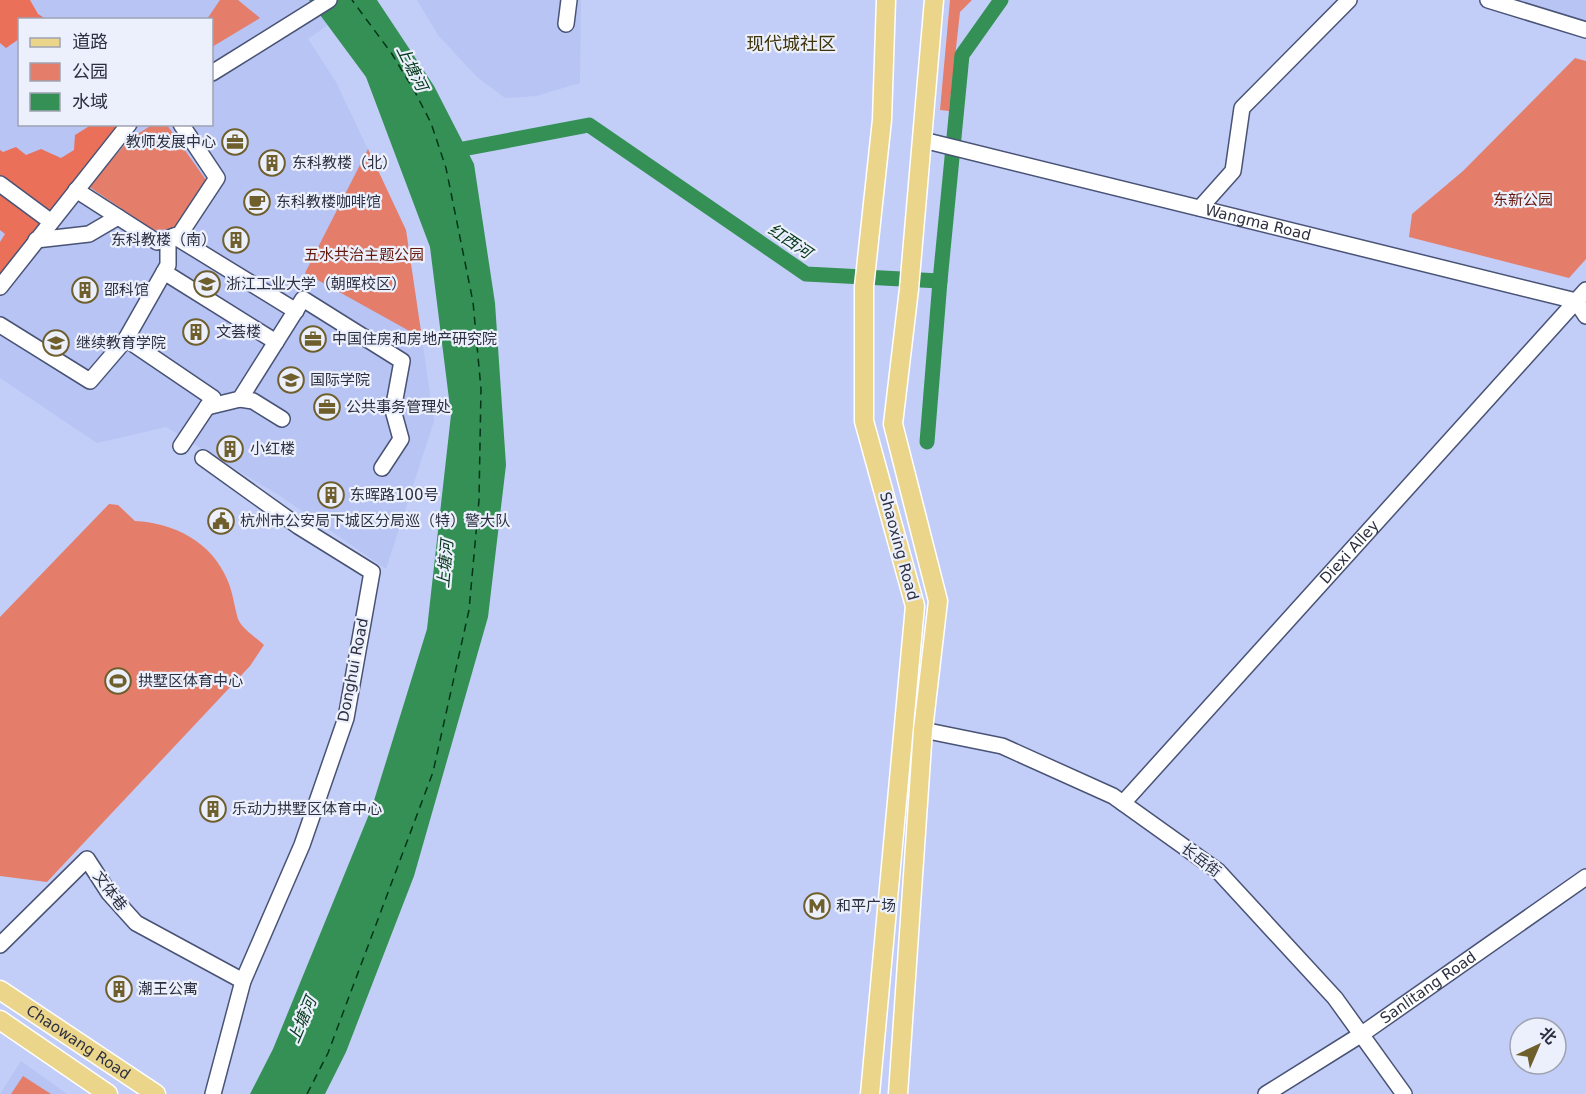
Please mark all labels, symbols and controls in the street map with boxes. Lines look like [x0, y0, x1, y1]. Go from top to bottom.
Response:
legend [18, 18, 213, 126]
text: 道路 [72, 31, 108, 52]
district label: 现代城社区 [746, 33, 836, 54]
water label: 上塘河 [393, 42, 433, 96]
text: 公园 [72, 61, 108, 82]
text: 水域 [72, 91, 108, 112]
office icon: 教师发展中心 [220, 127, 250, 157]
place label: 教师发展中心 [126, 133, 216, 151]
building icon: 东科教楼（北） [257, 148, 287, 178]
place label: 东科教楼（北） [292, 154, 397, 172]
cafe icon: 东科教楼咖啡馆 [242, 187, 272, 217]
park label: 东新公园 [1493, 191, 1553, 209]
place label: 东科教楼咖啡馆 [276, 193, 381, 211]
street label: Wangma Road [1203, 201, 1313, 244]
water label: 红西河 [765, 220, 818, 264]
building icon: 东科教楼（南） [221, 225, 251, 255]
place label: 东科教楼（南） [111, 231, 216, 249]
park label: 五水共治主题公园 [304, 246, 424, 264]
school or university icon: 浙江工业大学（朝晖校区） [192, 269, 222, 299]
building icon: 邵科馆 [70, 275, 100, 305]
place label: 浙江工业大学（朝晖校区） [226, 275, 406, 293]
place label: 邵科馆 [104, 281, 149, 299]
building icon: 文荟楼 [181, 317, 211, 347]
place label: 文荟楼 [216, 323, 261, 341]
office icon: 中国住房和房地产研究院 [298, 324, 328, 354]
school or university icon: 继续教育学院 [41, 328, 71, 358]
place label: 中国住房和房地产研究院 [332, 330, 497, 348]
place label: 继续教育学院 [76, 334, 166, 352]
school or university icon: 国际学院 [276, 365, 306, 395]
place label: 国际学院 [310, 371, 370, 389]
office icon: 公共事务管理处 [312, 392, 342, 422]
place label: 公共事务管理处 [346, 398, 451, 416]
building icon: 小红楼 [215, 434, 245, 464]
place label: 小红楼 [250, 440, 295, 458]
building icon: 东晖路100号 [316, 480, 346, 510]
place label: 东晖路100号 [350, 486, 439, 504]
street label: Shaoxing Road [876, 490, 922, 602]
public building icon: 杭州市公安局下城区分局巡（特）警大队 [206, 506, 236, 536]
place label: 杭州市公安局下城区分局巡（特）警大队 [240, 512, 510, 530]
street label: Diexi Alley [1316, 517, 1383, 588]
water label: 上塘河 [433, 536, 457, 589]
street label: Donghui Road [334, 617, 372, 723]
sports icon: 拱墅区体育中心 [103, 666, 133, 696]
place label: 拱墅区体育中心 [138, 672, 243, 690]
building icon: 乐动力拱墅区体育中心 [198, 794, 228, 824]
place label: 乐动力拱墅区体育中心 [232, 800, 382, 818]
street label: 长岳街 [1178, 839, 1224, 881]
street label: 文体巷 [89, 868, 131, 914]
metro station icon: 和平广场 [802, 891, 832, 921]
place label: 和平广场 [836, 897, 896, 915]
street label: Sanlitang Road [1377, 948, 1480, 1027]
building icon: 潮王公寓 [104, 974, 134, 1004]
place label: 潮王公寓 [138, 980, 198, 998]
water label: 上塘河 [284, 991, 321, 1046]
street label: Chaowang Road [23, 1001, 134, 1083]
north arrow [1508, 1016, 1568, 1076]
text: 北 [1536, 1023, 1560, 1048]

